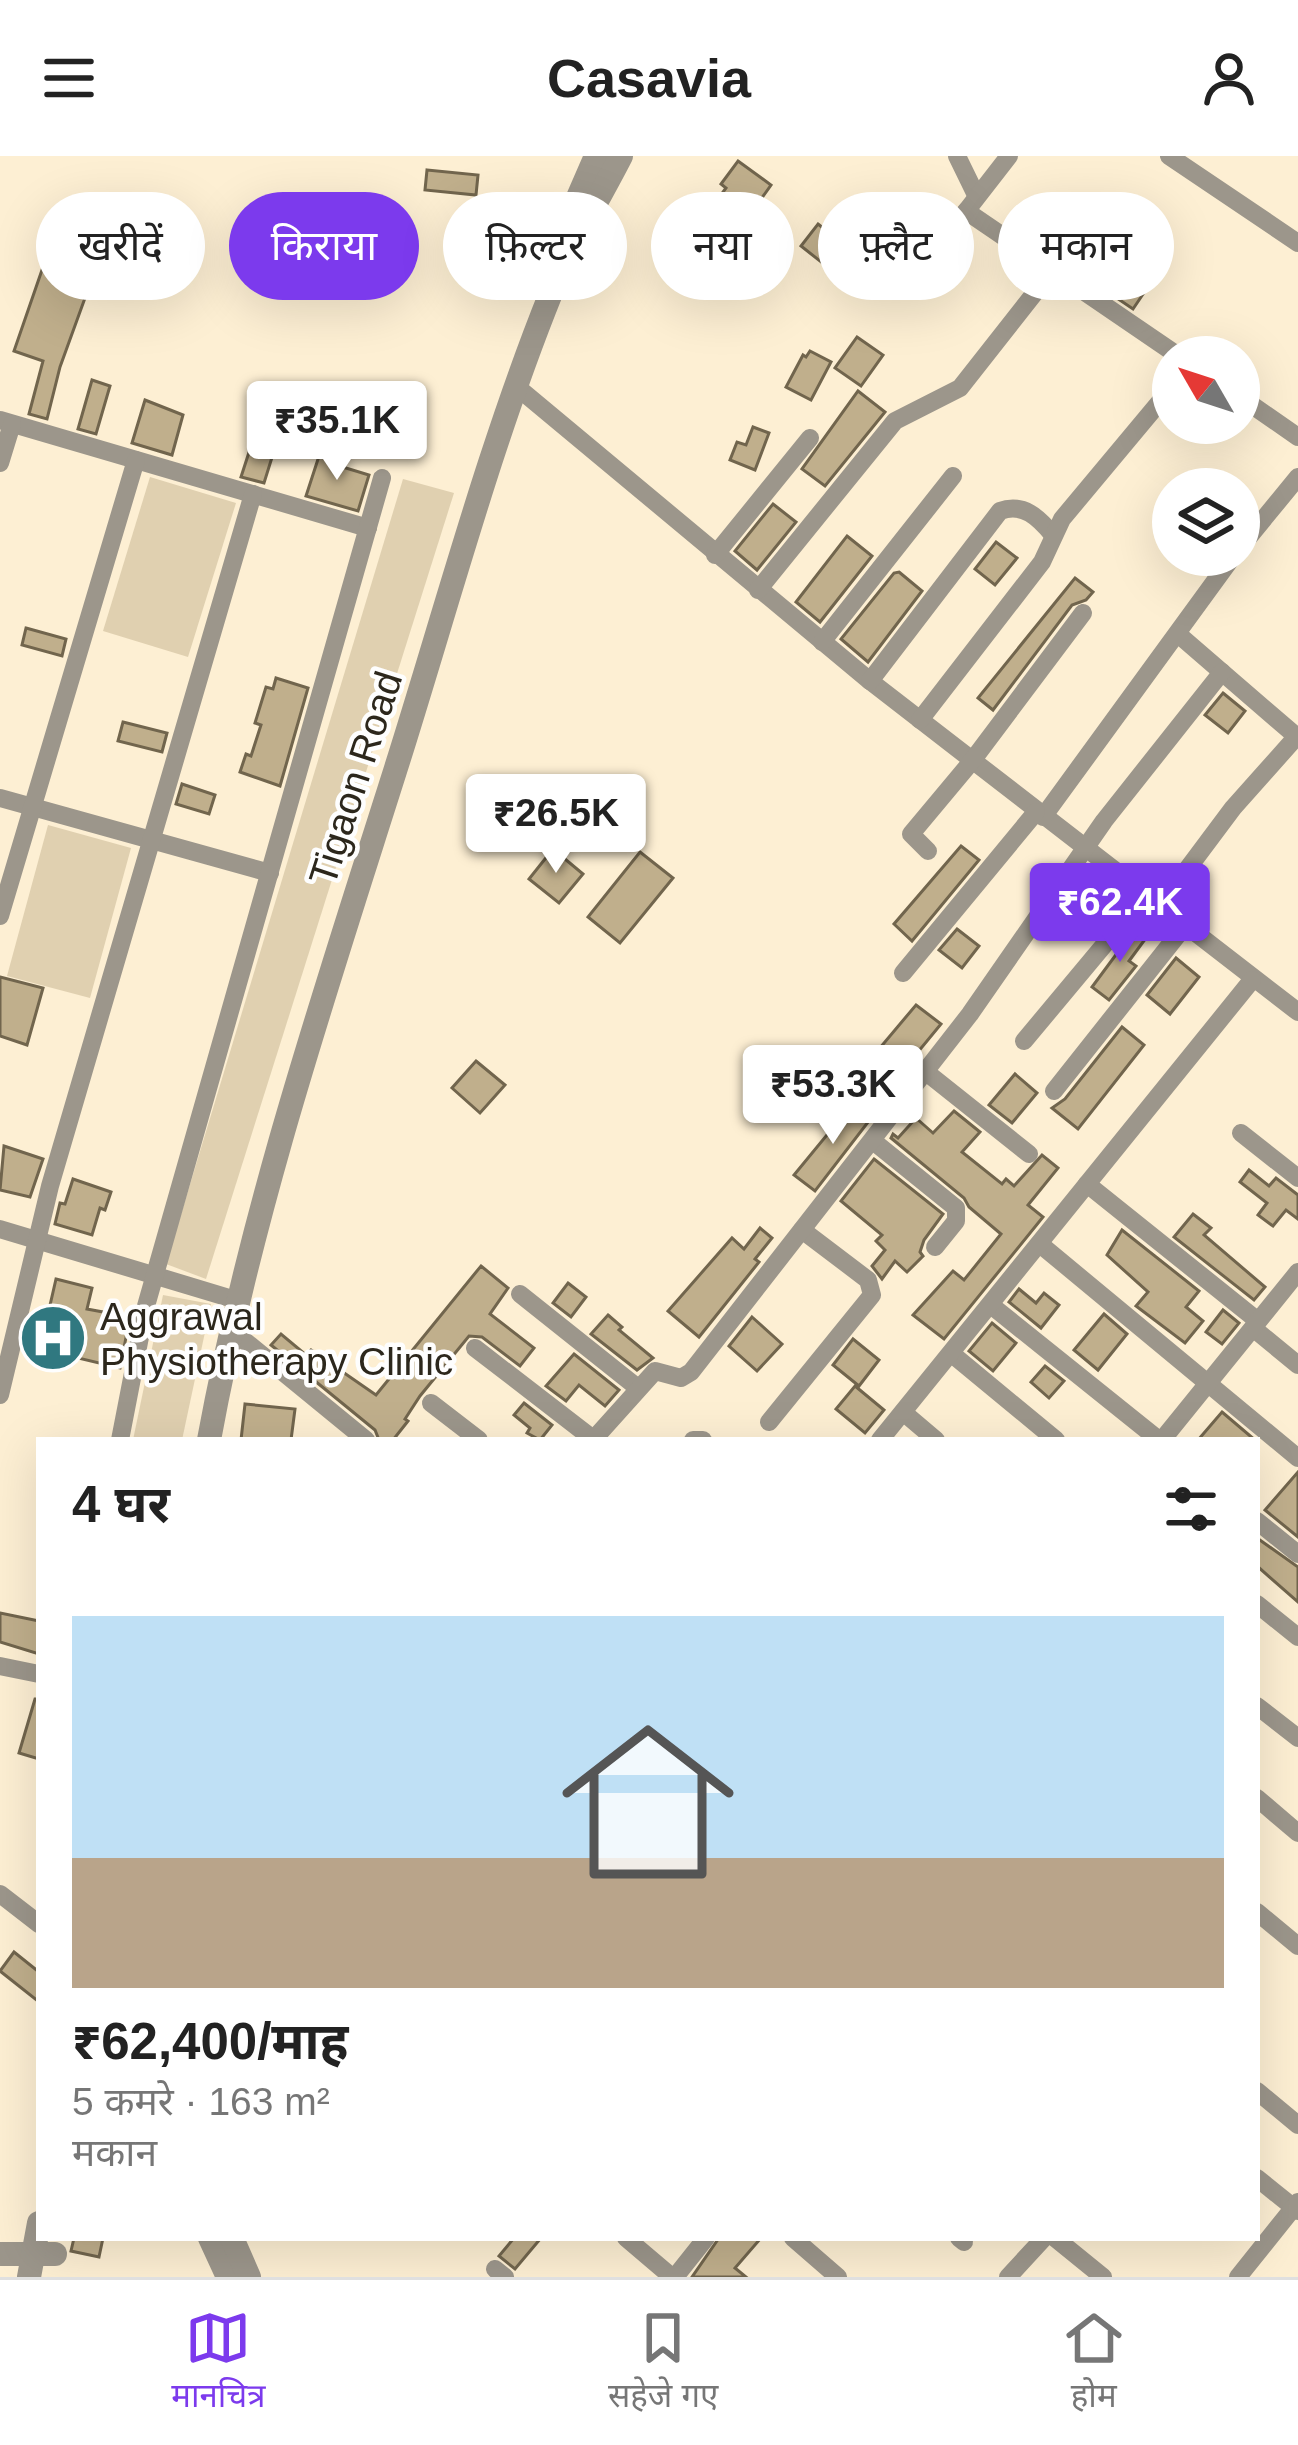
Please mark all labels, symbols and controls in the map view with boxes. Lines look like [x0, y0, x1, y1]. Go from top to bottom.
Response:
icon: menu [36, 45, 102, 111]
icon: person [1196, 45, 1262, 111]
text: Casavia [547, 48, 751, 108]
chip: खरीदें [36, 192, 205, 300]
chip: किराया [229, 192, 419, 300]
chip: फ़िल्टर [443, 192, 627, 300]
chip: नया [651, 192, 794, 300]
chip: फ़्लैट [818, 192, 974, 300]
chip: मकान [998, 192, 1174, 300]
north arrow [1152, 336, 1260, 444]
map controls [1152, 336, 1260, 576]
pin: ₹35.1K [239, 381, 435, 483]
text: ₹35.1K [274, 398, 400, 441]
button: layers [1152, 468, 1260, 576]
street label: Tigaon Road [301, 666, 410, 890]
pin: ₹26.5K [458, 774, 654, 876]
text: ₹26.5K [493, 791, 619, 834]
pin: ₹62.4K [1022, 863, 1218, 965]
text: ₹62.4K [1057, 880, 1183, 923]
pin: ₹53.3K [735, 1045, 931, 1147]
text: ₹53.3K [770, 1062, 896, 1105]
place label: Aggrawal Physiotherapy Clinic [100, 1295, 453, 1383]
hospital icon: Aggrawal Physiotherapy Clinic [18, 1303, 88, 1373]
text: 4 घर [72, 1476, 170, 1533]
icon: filters [1158, 1476, 1224, 1542]
icon: home [540, 1694, 756, 1910]
text: ₹62,400/माह [72, 2013, 348, 2070]
text: 5 कमरे · 163 m² [72, 2080, 330, 2123]
text: मकान [72, 2131, 157, 2174]
tab: मानचित्र [171, 2305, 266, 2420]
tab: सहेजे गए [608, 2305, 718, 2420]
tab: होम [1061, 2305, 1127, 2420]

